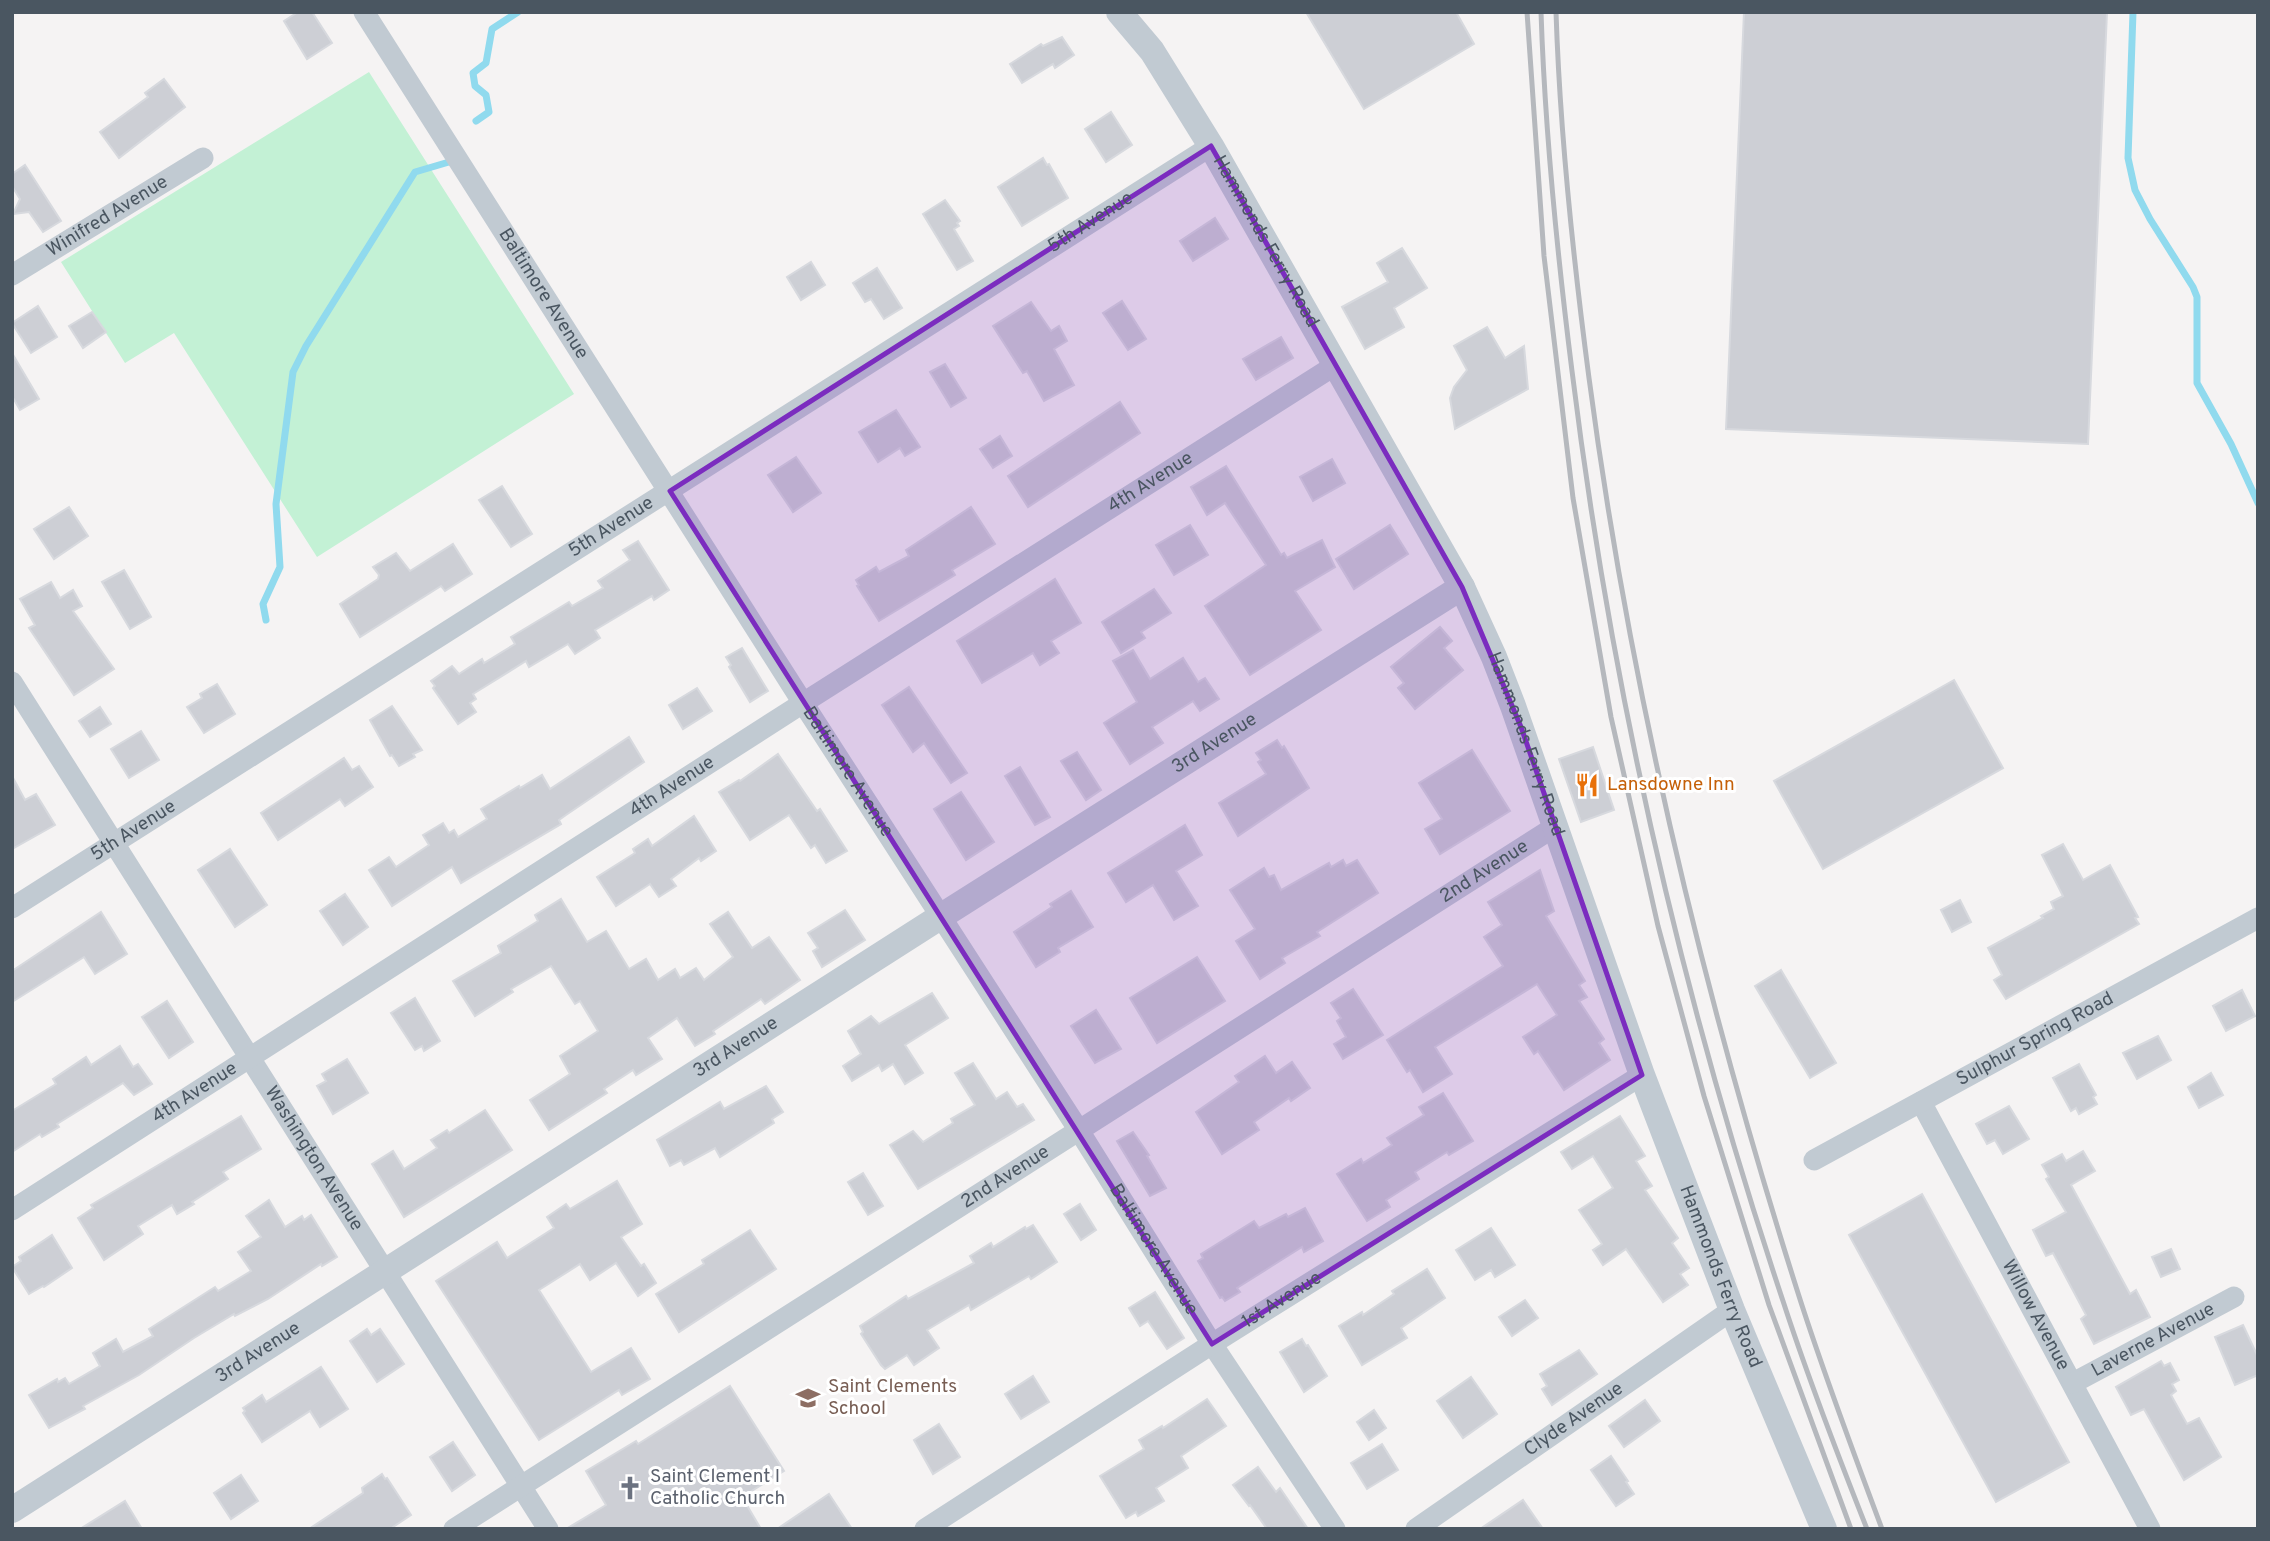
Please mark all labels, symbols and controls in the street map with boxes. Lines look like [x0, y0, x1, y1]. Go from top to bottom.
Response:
street label: Hammonds Ferry Road [1207, 151, 1324, 332]
street label: Winifred Avenue [42, 170, 173, 263]
street label: 5th Avenue [1043, 186, 1138, 259]
street label: Baltimore Avenue [493, 224, 594, 364]
street label: 4th Avenue [1103, 447, 1198, 519]
street label: 5th Avenue [564, 491, 658, 563]
street label: Hammonds Ferry Road [1481, 649, 1570, 840]
street label: Baltimore Avenue [797, 702, 899, 842]
street label: 3rd Avenue [1167, 708, 1262, 779]
street label: 4th Avenue [625, 751, 719, 823]
restaurant icon: Lansdowne Inn [1573, 771, 1601, 799]
place label: Lansdowne Inn [1607, 773, 1735, 797]
street label: 5th Avenue [86, 795, 181, 867]
street label: 2nd Avenue [1435, 835, 1533, 909]
street label: Sulphur Spring Road [1952, 987, 2118, 1092]
street label: 3rd Avenue [689, 1011, 783, 1084]
street label: 4th Avenue [148, 1057, 242, 1129]
street label: Washington Avenue [259, 1082, 368, 1236]
street label: 2nd Avenue [957, 1140, 1054, 1214]
street label: Baltimore Avenue [1103, 1180, 1203, 1320]
street label: Hammonds Ferry Road [1673, 1182, 1767, 1372]
street label: Willow Avenue [1996, 1256, 2075, 1375]
street label: 1st Avenue [1237, 1266, 1326, 1334]
street label: Laverne Avenue [2087, 1297, 2219, 1383]
street label: 3rd Avenue [211, 1317, 305, 1389]
place label: Saint Clements School [828, 1375, 957, 1421]
street label: Clyde Avenue [1520, 1377, 1628, 1462]
school or university icon: Saint Clements School [794, 1384, 822, 1412]
place label: Saint Clement I Catholic Church [650, 1465, 785, 1511]
church icon: Saint Clement I Catholic Church [616, 1474, 644, 1502]

